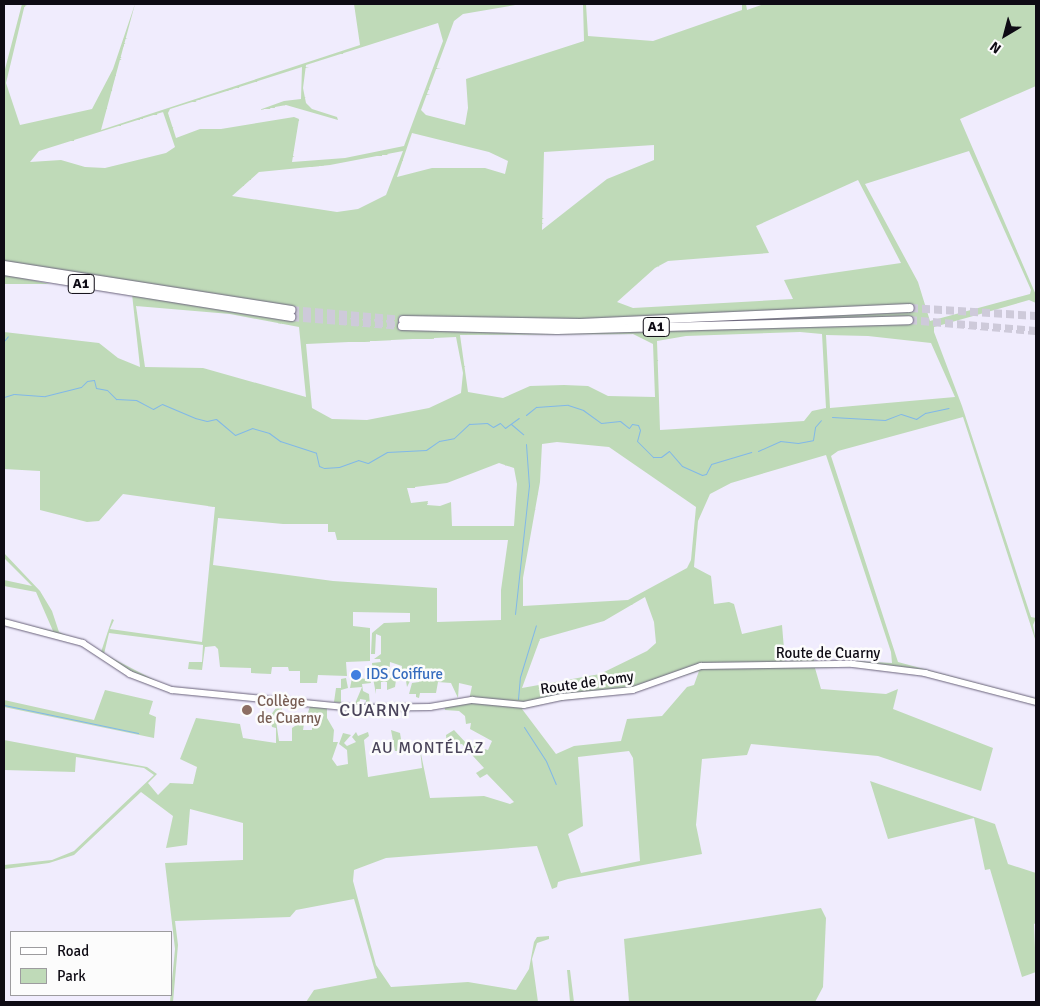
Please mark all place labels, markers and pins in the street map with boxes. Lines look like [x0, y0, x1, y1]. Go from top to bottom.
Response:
place label: IDS Coiffure [366, 666, 443, 684]
marker: IDS Coiffure [350, 669, 362, 681]
place label: Collège de Cuarny [257, 692, 321, 727]
marker: Collège de Cuarny [241, 704, 253, 716]

